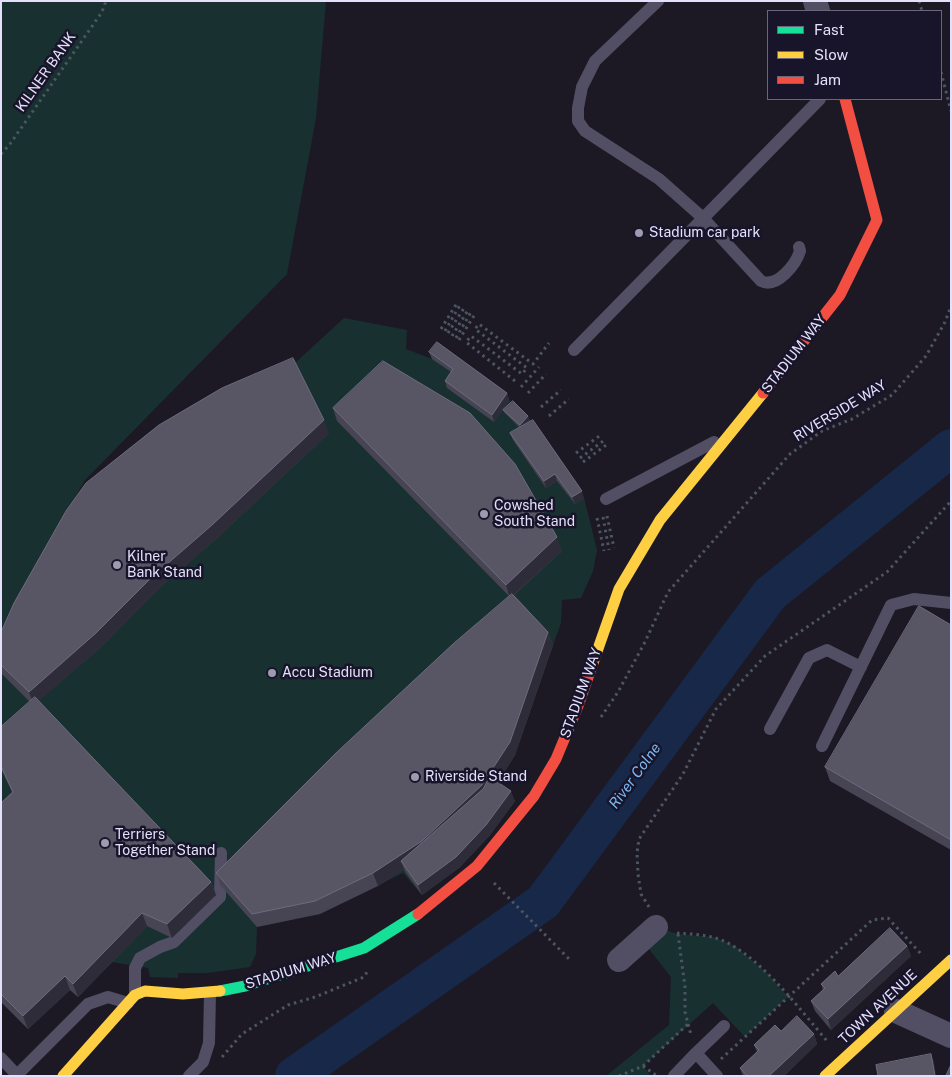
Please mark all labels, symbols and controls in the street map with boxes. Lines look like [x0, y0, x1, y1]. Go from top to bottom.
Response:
legend [767, 10, 942, 100]
text: Fast [814, 21, 844, 38]
street label: KILNER BANK [12, 29, 80, 115]
text: Slow [814, 46, 848, 63]
text: Jam [814, 71, 841, 88]
place label: Stadium car park [649, 225, 760, 241]
marker: Stadium car park [633, 227, 645, 239]
street label: STADIUM WAY [758, 312, 830, 396]
street label: RIVERSIDE WAY [791, 377, 889, 445]
place label: Cowshed South Stand [494, 498, 575, 530]
marker: Cowshed South Stand [478, 508, 490, 520]
place label: Kilner Bank Stand [127, 549, 202, 582]
marker: Kilner Bank Stand [111, 559, 123, 571]
street label: STADIUM WAY [557, 646, 605, 740]
place label: Accu Stadium [282, 665, 373, 681]
marker: Accu Stadium [266, 667, 278, 679]
water label: River Colne [605, 740, 665, 812]
place label: Riverside Stand [425, 769, 527, 785]
marker: Riverside Stand [409, 771, 421, 783]
place label: Terriers Together Stand [115, 827, 215, 860]
marker: Terriers Together Stand [99, 837, 111, 849]
street label: STADIUM WAY [243, 949, 339, 993]
street label: TOWN AVENUE [835, 966, 921, 1048]

